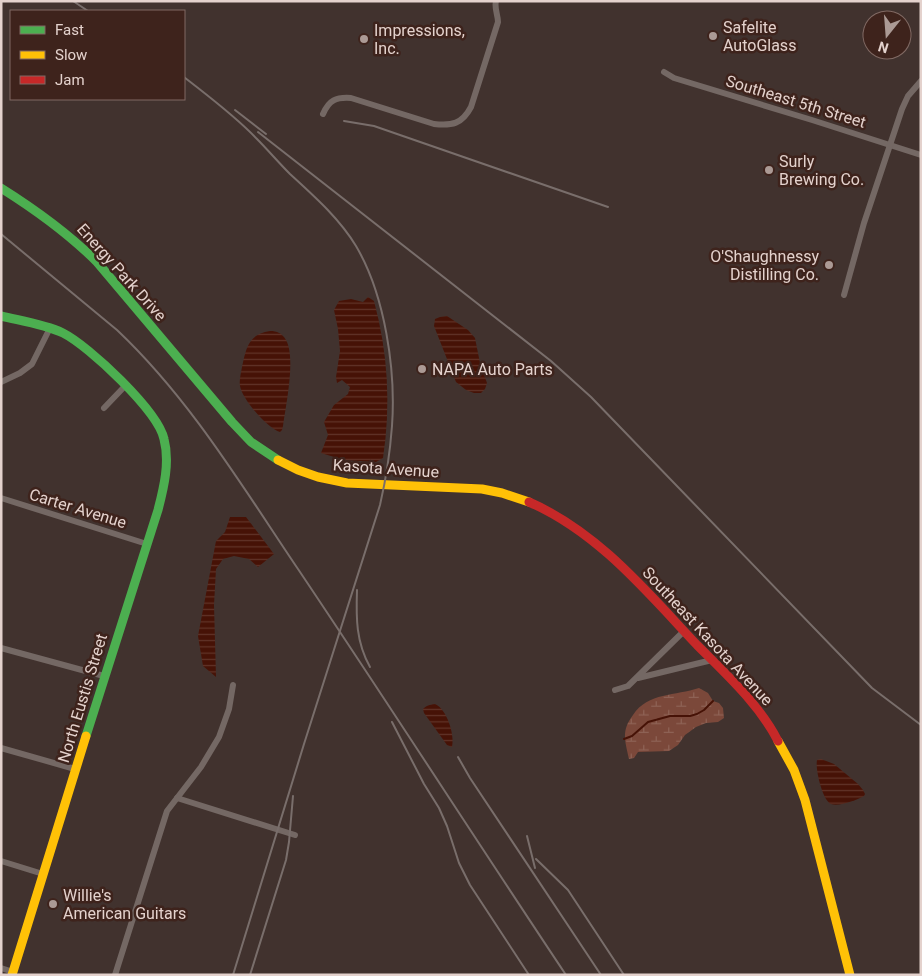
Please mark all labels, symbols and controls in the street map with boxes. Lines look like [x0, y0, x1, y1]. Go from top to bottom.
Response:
legend [10, 10, 185, 100]
north arrow [862, 10, 912, 60]
place label: Safelite AutoGlass [723, 18, 796, 55]
text: Fast [55, 21, 84, 39]
place label: Impressions, Inc. [374, 21, 465, 58]
marker: Safelite AutoGlass [707, 30, 719, 42]
marker: Impressions, Inc. [358, 33, 370, 45]
text: N [876, 38, 890, 57]
text: Slow [55, 46, 87, 64]
text: Jam [55, 71, 85, 89]
street label: Southeast 5th Street [724, 71, 868, 132]
place label: Surly Brewing Co. [779, 152, 864, 189]
marker: Surly Brewing Co. [763, 164, 775, 176]
street label: Energy Park Drive [73, 220, 170, 325]
place label: O'Shaughnessy Distilling Co. [710, 247, 819, 284]
marker: O'Shaughnessy Distilling Co. [823, 259, 835, 271]
place label: NAPA Auto Parts [432, 360, 553, 379]
marker: NAPA Auto Parts [416, 363, 428, 375]
street label: Kasota Avenue [332, 455, 440, 482]
street label: Carter Avenue [27, 485, 129, 532]
street label: Southeast Kasota Avenue [638, 563, 777, 710]
street label: North Eustis Street [54, 631, 111, 765]
place label: Willie's American Guitars [63, 886, 186, 923]
marker: Willie's American Guitars [47, 898, 59, 910]

